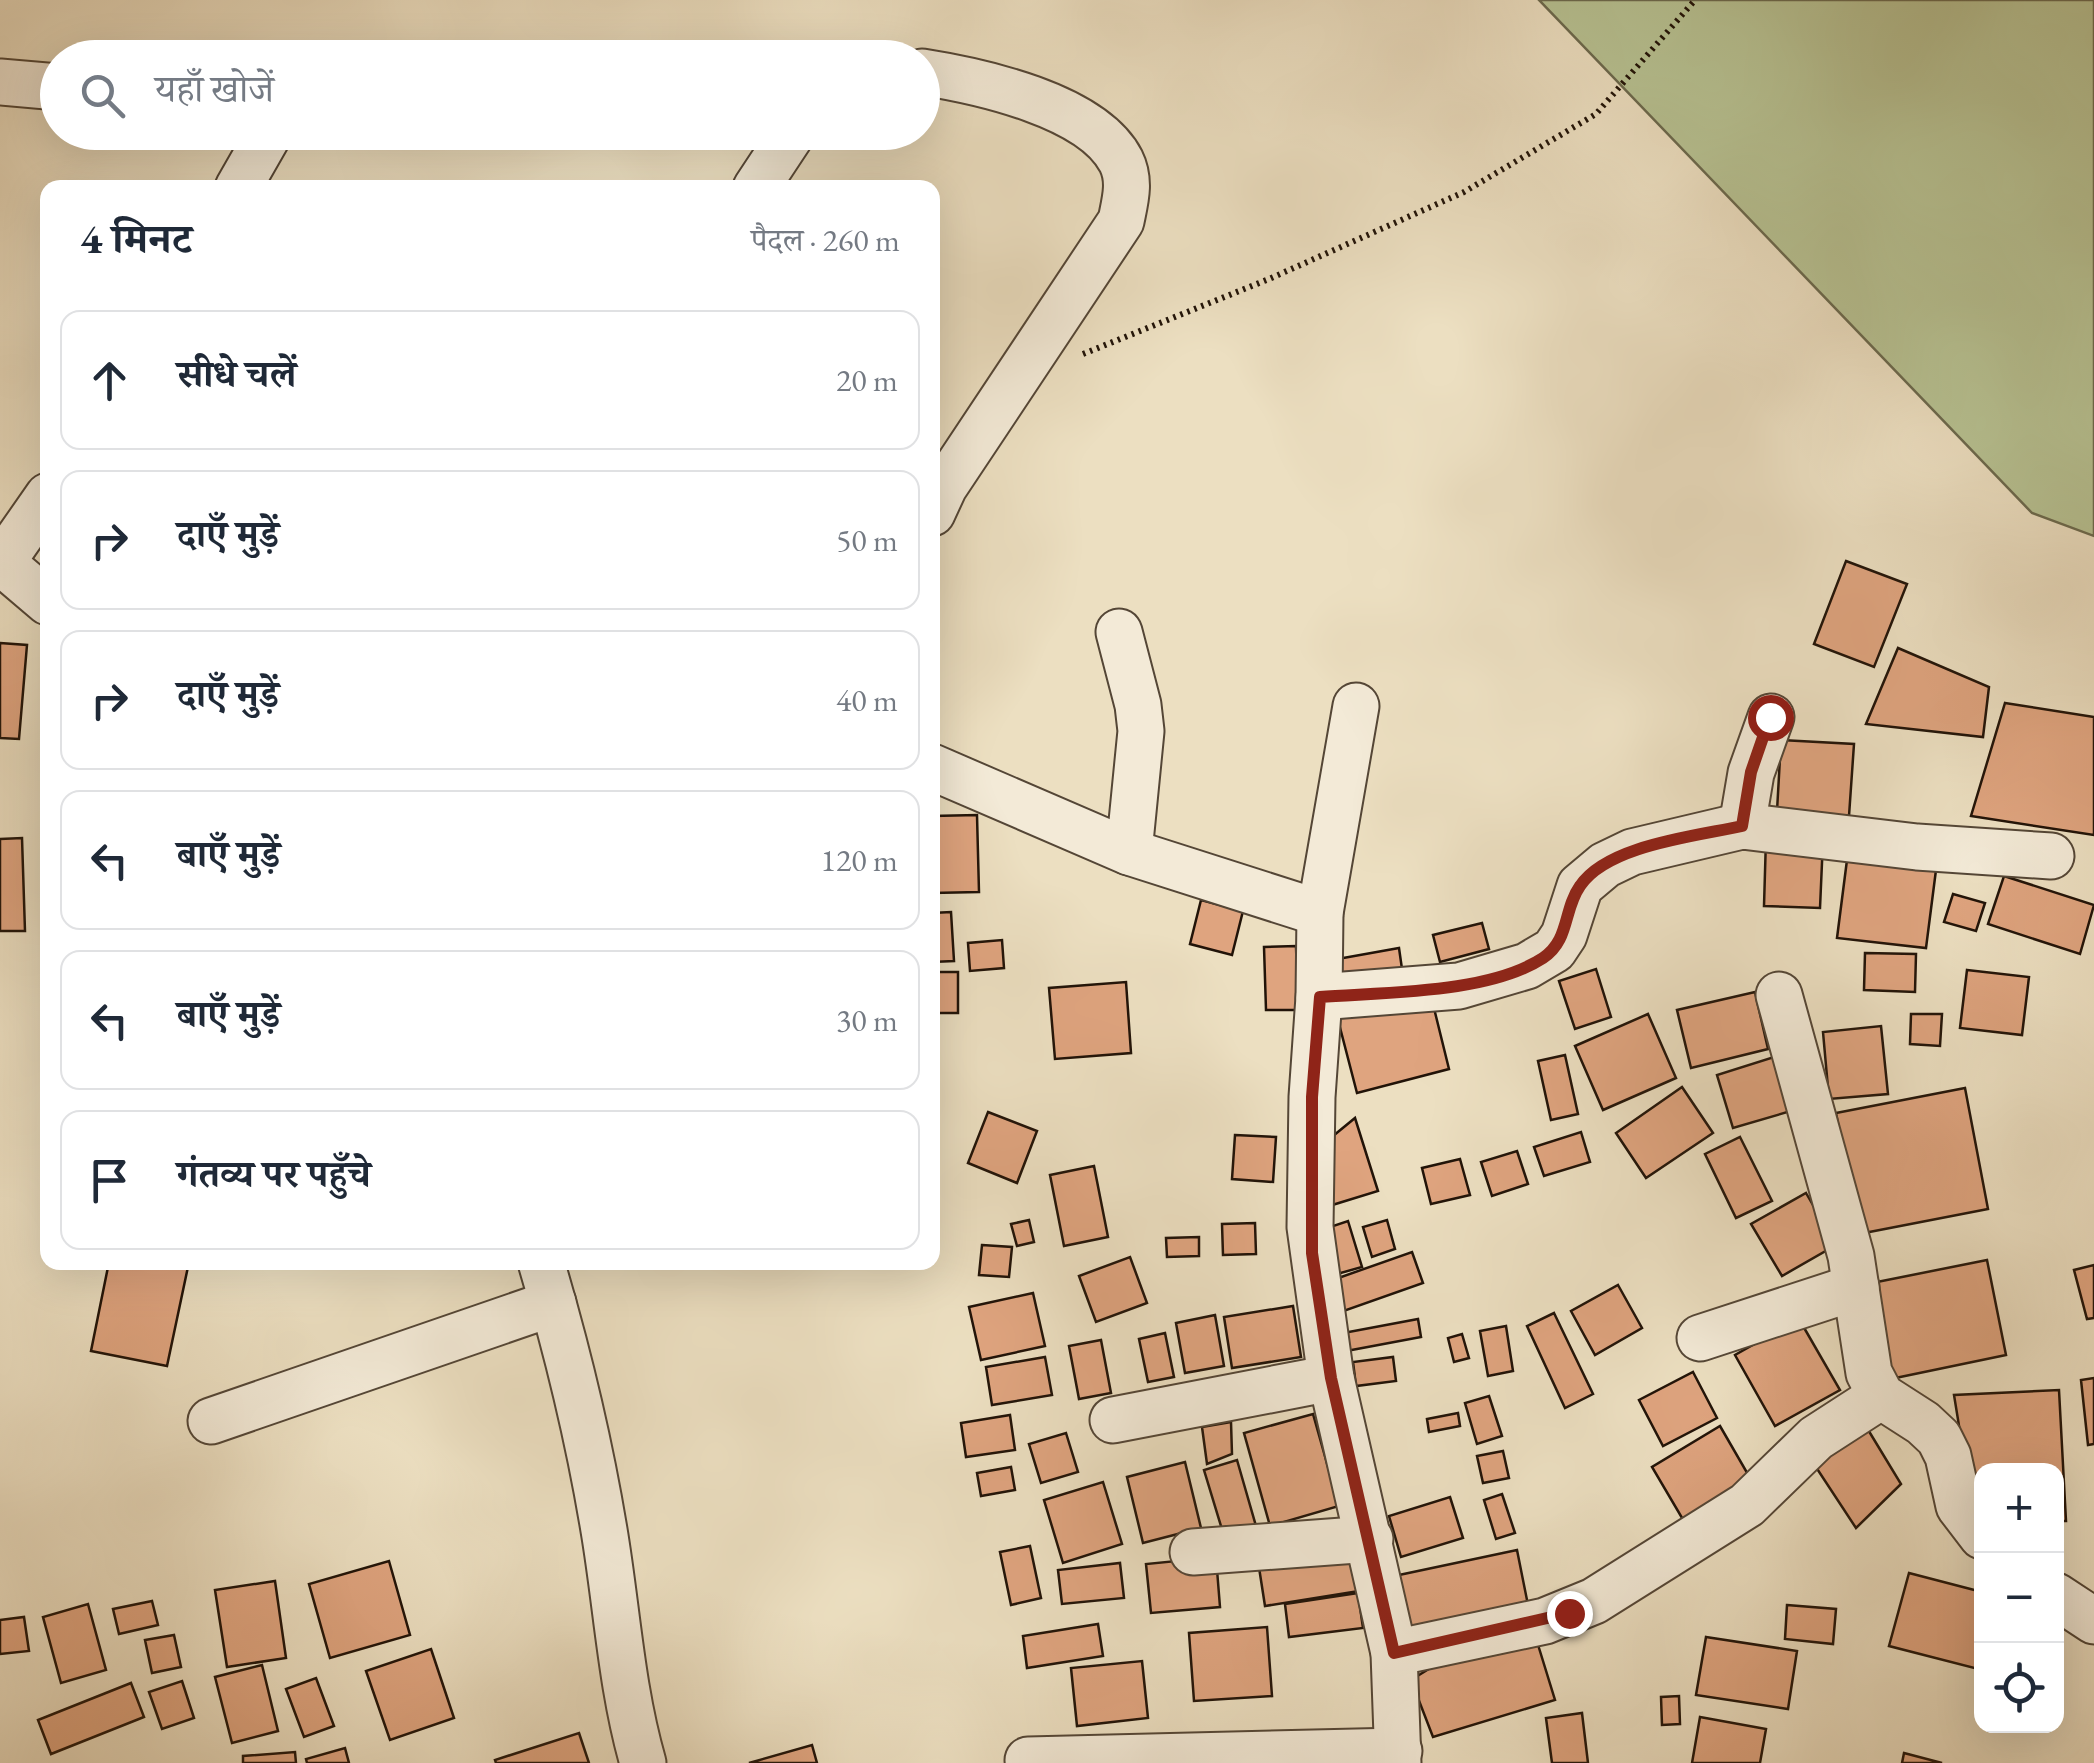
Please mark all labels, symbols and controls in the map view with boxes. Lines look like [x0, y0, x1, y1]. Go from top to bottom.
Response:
search box [40, 40, 940, 150]
text: यहाँ खोजें [155, 64, 274, 113]
icon: search [75, 68, 130, 123]
text: 4 मिनट [80, 211, 192, 266]
text: पैदल · 260 m [751, 219, 900, 261]
text: सीधे चलें [177, 349, 296, 398]
icon: ahead [82, 353, 137, 408]
text: 20 m [836, 359, 898, 401]
text: दाएँ मुड़ें [177, 509, 279, 558]
icon: right [82, 513, 137, 568]
text: 50 m [836, 519, 898, 561]
text: दाएँ मुड़ें [177, 669, 279, 718]
icon: right [82, 673, 137, 728]
text: 40 m [836, 679, 898, 721]
route start [1748, 695, 1794, 741]
text: बाएँ मुड़ें [177, 829, 280, 878]
icon: left [82, 833, 137, 888]
text: 120 m [821, 839, 898, 881]
text: बाएँ मुड़ें [177, 989, 280, 1038]
icon: left [82, 993, 137, 1048]
text: 30 m [836, 999, 898, 1041]
text: गंतव्य पर पहुँचे [177, 1149, 371, 1198]
icon: arrive [82, 1153, 137, 1208]
map controls [1974, 1463, 2064, 1733]
button: + [1974, 1463, 2064, 1553]
button: − [1974, 1553, 2064, 1643]
route end [1547, 1591, 1593, 1637]
button: locate [1974, 1643, 2064, 1733]

